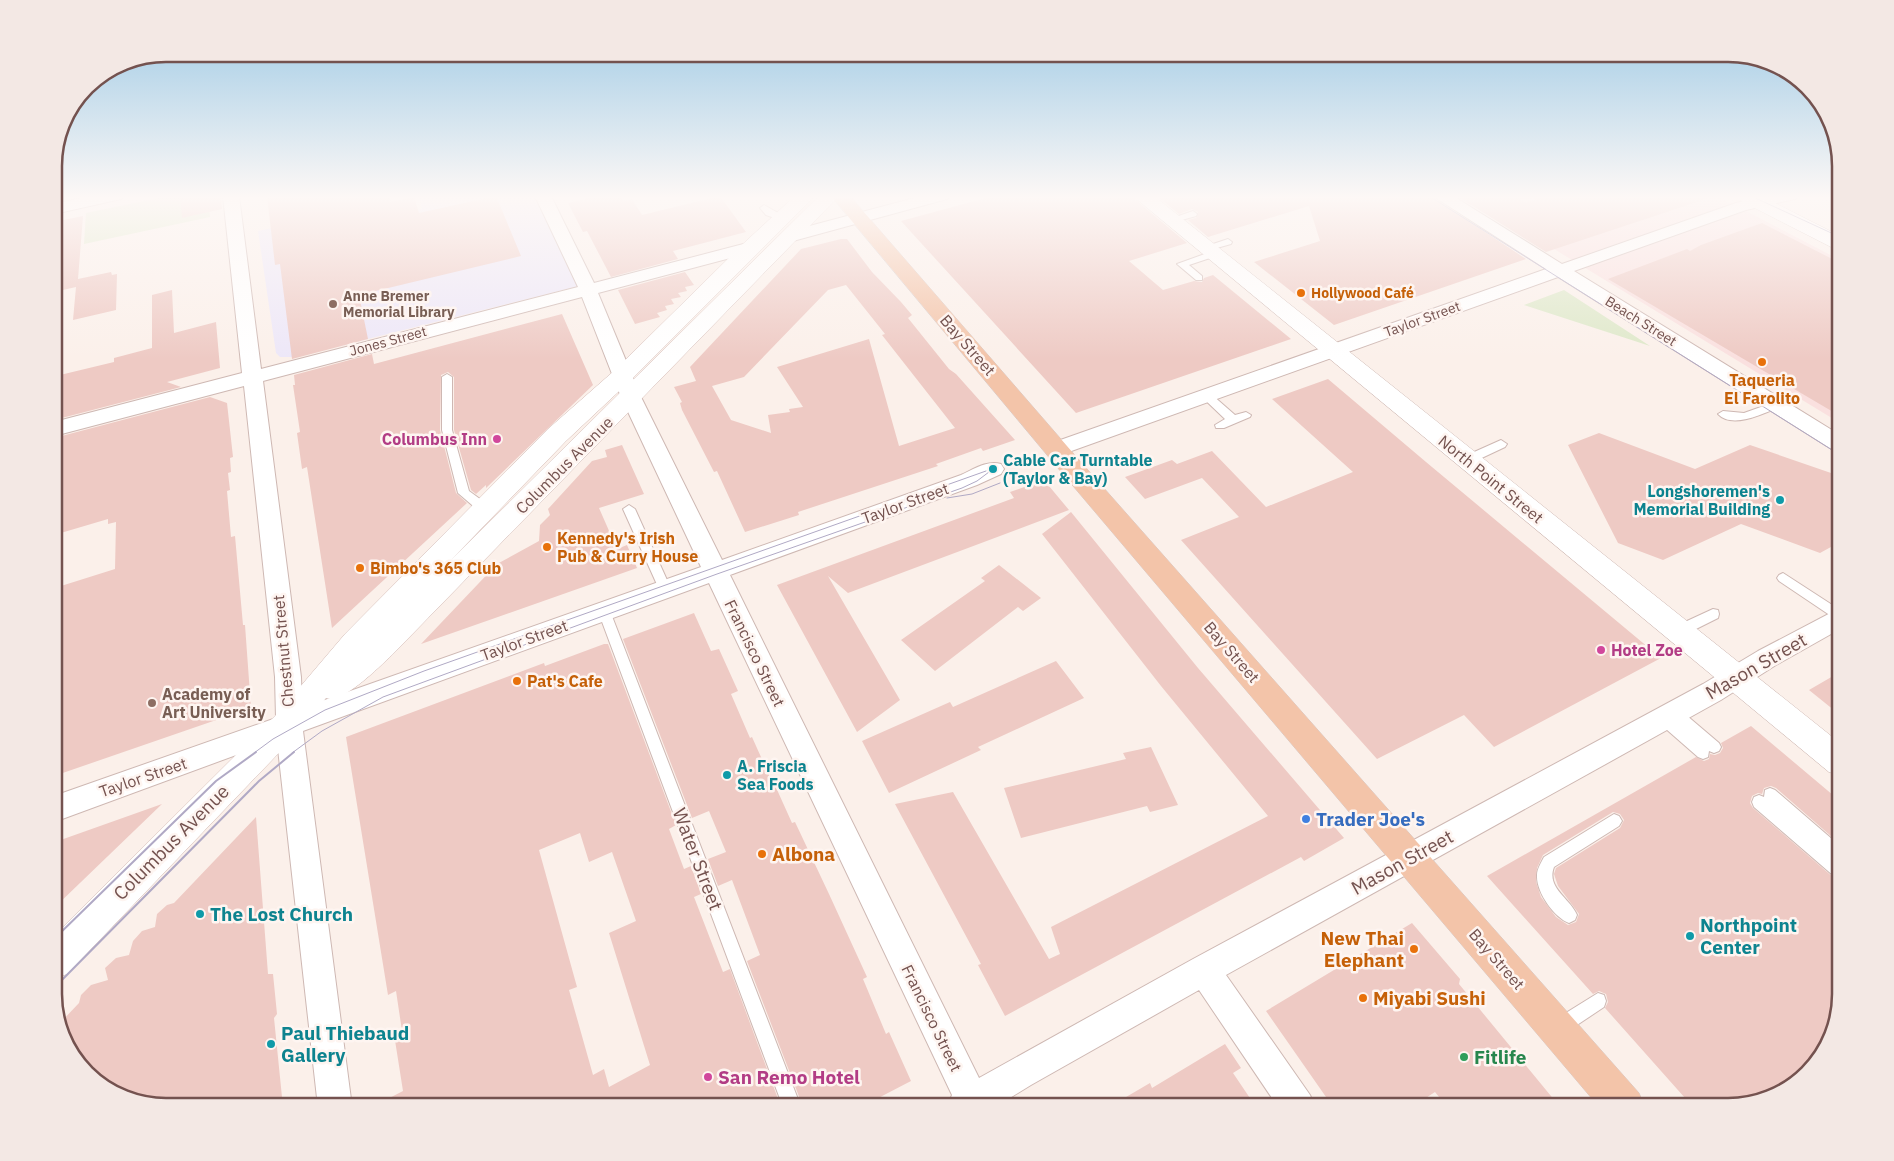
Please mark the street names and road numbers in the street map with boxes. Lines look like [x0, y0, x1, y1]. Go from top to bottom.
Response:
street label: Beach Street [1602, 292, 1680, 350]
street label: Taylor Street [1381, 297, 1463, 341]
street label: Bay Street [936, 310, 1000, 380]
street label: Jones Street [347, 322, 429, 360]
street label: Columbus Avenue [511, 412, 617, 518]
street label: North Point Street [1434, 431, 1548, 527]
street label: Taylor Street [859, 478, 951, 528]
street label: Chestnut Street [268, 594, 298, 708]
street label: Francisco Street [720, 596, 790, 710]
street label: Taylor Street [478, 615, 570, 665]
street label: Bay Street [1200, 617, 1264, 687]
street label: Mason Street [1701, 627, 1811, 705]
street label: Taylor Street [97, 753, 189, 801]
street label: Columbus Avenue [108, 779, 234, 905]
street label: Water Street [668, 805, 728, 913]
street label: Mason Street [1347, 824, 1457, 900]
street label: Bay Street [1465, 924, 1529, 994]
street label: Francisco Street [897, 961, 967, 1075]

